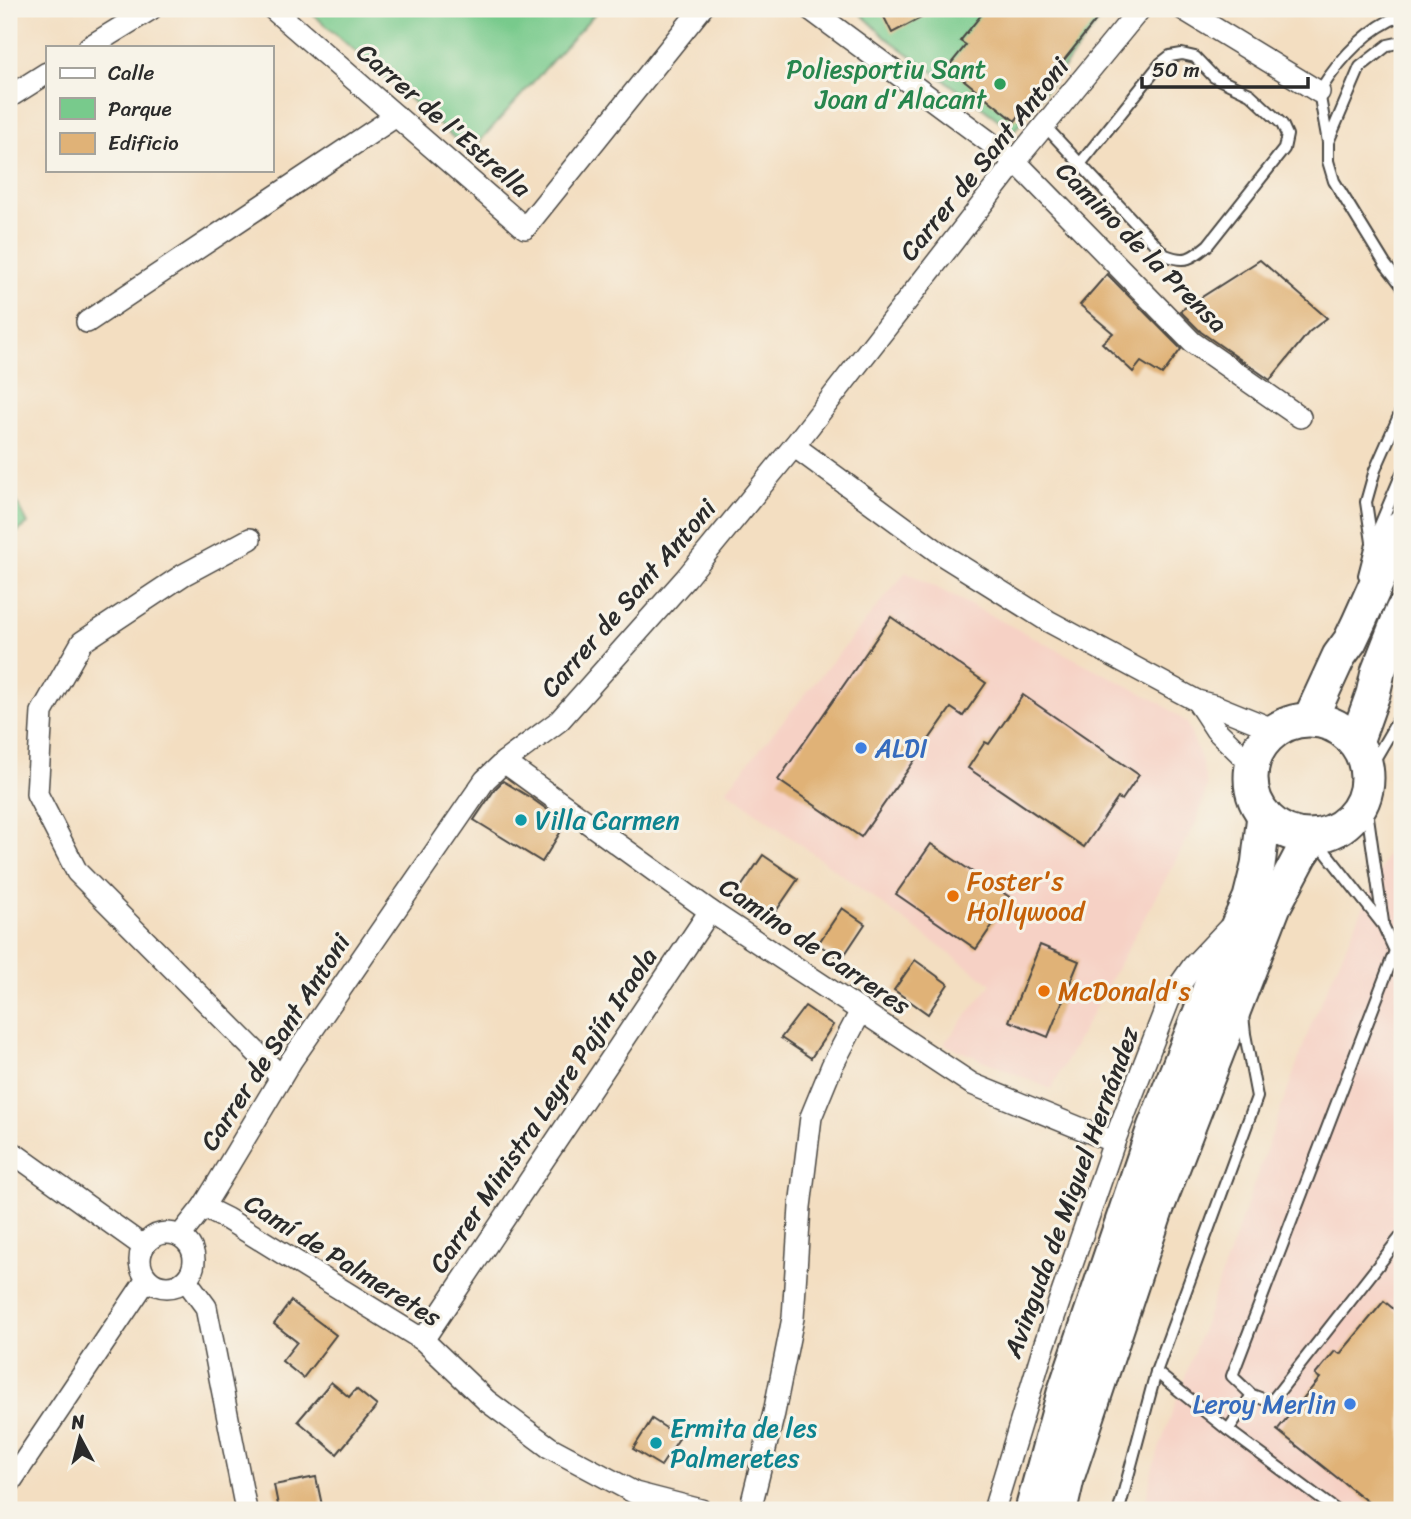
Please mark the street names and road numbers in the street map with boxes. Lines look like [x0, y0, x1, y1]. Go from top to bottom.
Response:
street label: Carrer de l'Estrella [346, 31, 543, 210]
street label: Carrer de Sant Antoni [887, 46, 1082, 271]
street label: Camino de la Prensa [1045, 150, 1239, 344]
street label: Carrer de Sant Antoni [528, 487, 729, 708]
street label: Camino de Carreres [710, 865, 921, 1028]
street label: Carrer de Sant Antoni [187, 923, 363, 1160]
street label: Carrer Ministra Leyre Pajín Iraola [416, 938, 670, 1282]
street label: Avinguda de Miguel Hernández [989, 1019, 1153, 1365]
street label: Camí de Palmeretes [235, 1181, 452, 1340]

